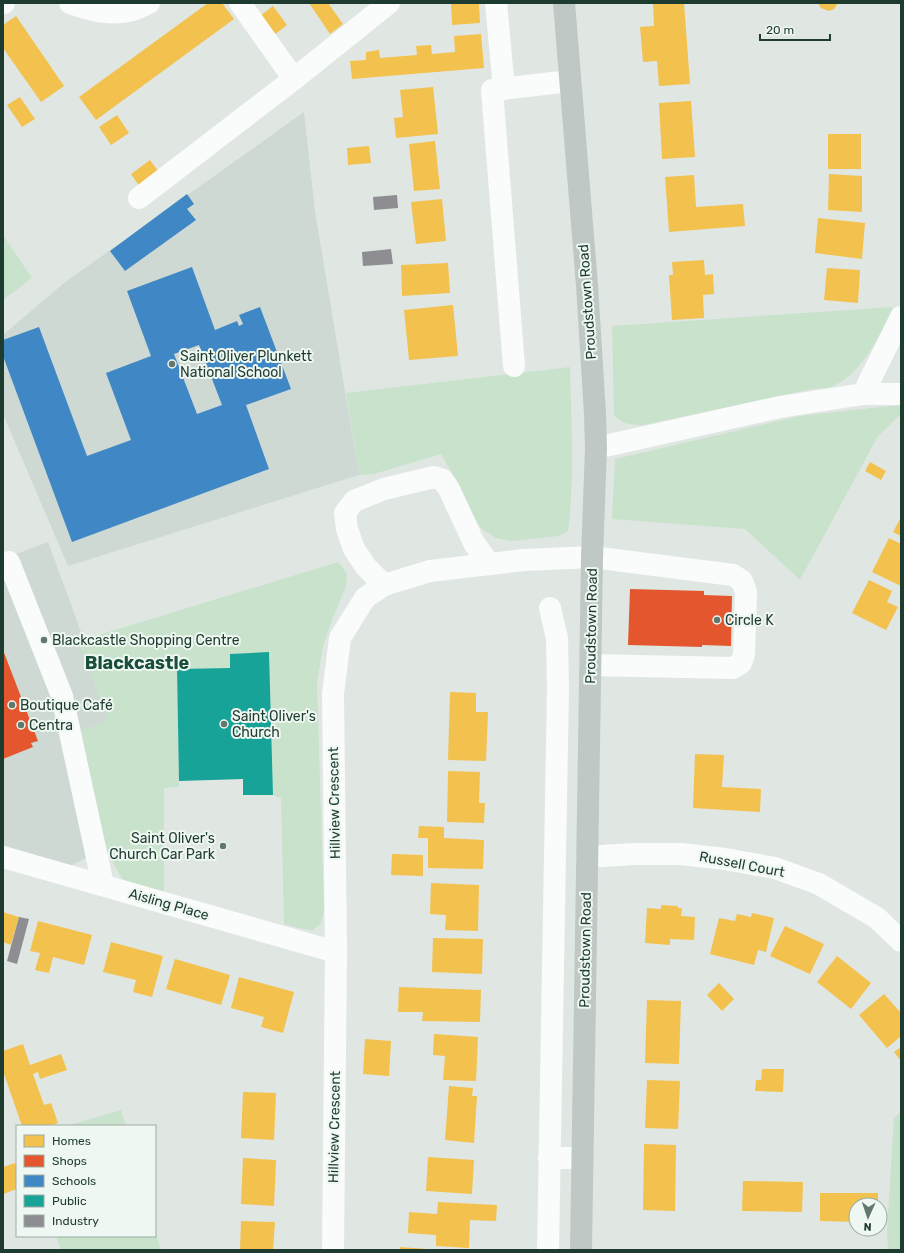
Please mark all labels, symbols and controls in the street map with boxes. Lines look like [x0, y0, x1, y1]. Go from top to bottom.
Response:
scale bar [760, 16, 830, 42]
text: 20 m [766, 23, 794, 37]
street label: Proudstown Road [575, 244, 600, 360]
place label: Saint Oliver Plunkett National School [180, 348, 313, 381]
marker: Saint Oliver Plunkett National School [167, 359, 177, 369]
street label: Proudstown Road [582, 568, 601, 684]
place label: Circle K [725, 612, 774, 629]
marker: Circle K [712, 615, 722, 625]
place label: Blackcastle Shopping Centre [52, 632, 240, 649]
marker: Blackcastle Shopping Centre [39, 635, 49, 645]
district label: Blackcastle [85, 652, 190, 674]
place label: Boutique Café [20, 697, 113, 714]
marker: Boutique Café [7, 700, 17, 710]
place label: Saint Oliver's Church [232, 708, 316, 741]
place label: Centra [29, 717, 73, 734]
marker: Saint Oliver's Church [219, 719, 229, 729]
marker: Centra [16, 720, 26, 730]
street label: Hillview Crescent [325, 746, 344, 859]
place label: Saint Oliver's Church Car Park [109, 830, 216, 863]
marker: Saint Oliver's Church Car Park [218, 841, 228, 851]
street label: Russell Court [698, 848, 787, 881]
street label: Aisling Place [127, 885, 211, 924]
street label: Proudstown Road [576, 892, 595, 1008]
street label: Hillview Crescent [325, 1070, 344, 1183]
legend [16, 1125, 156, 1237]
text: Homes [52, 1134, 91, 1148]
text: Shops [52, 1154, 87, 1168]
text: Schools [52, 1174, 96, 1188]
text: Public [52, 1194, 87, 1208]
north arrow [848, 1197, 888, 1237]
text: Industry [52, 1214, 99, 1228]
text: N [863, 1220, 872, 1233]

